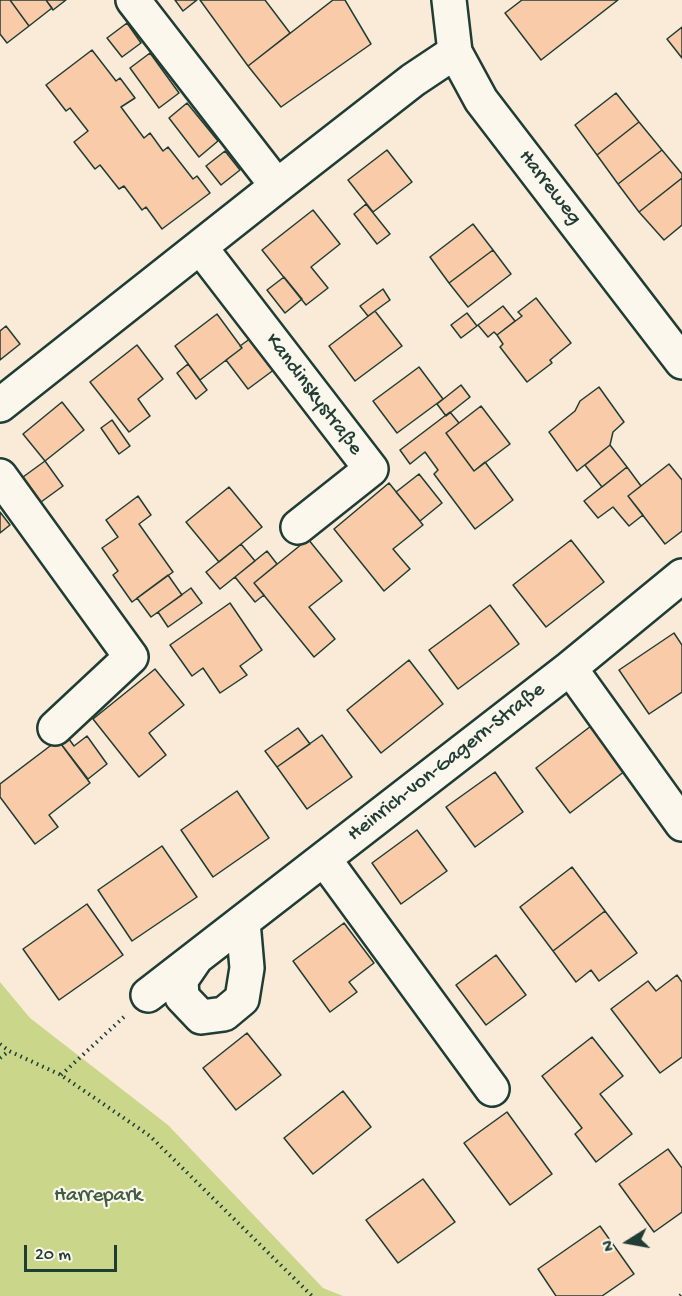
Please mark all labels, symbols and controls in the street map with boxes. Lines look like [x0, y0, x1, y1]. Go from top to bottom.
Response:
street label: Harreweg [512, 145, 586, 231]
street label: Kandinskystraße [259, 329, 367, 461]
street label: Heinrich-von-Gagern-Straße [343, 678, 551, 848]
park label: Harrepark [54, 1184, 142, 1210]
north arrow [598, 1212, 658, 1272]
scale bar [27, 1233, 120, 1271]
text: N [600, 1239, 620, 1252]
text: 20 m [35, 1245, 71, 1266]

